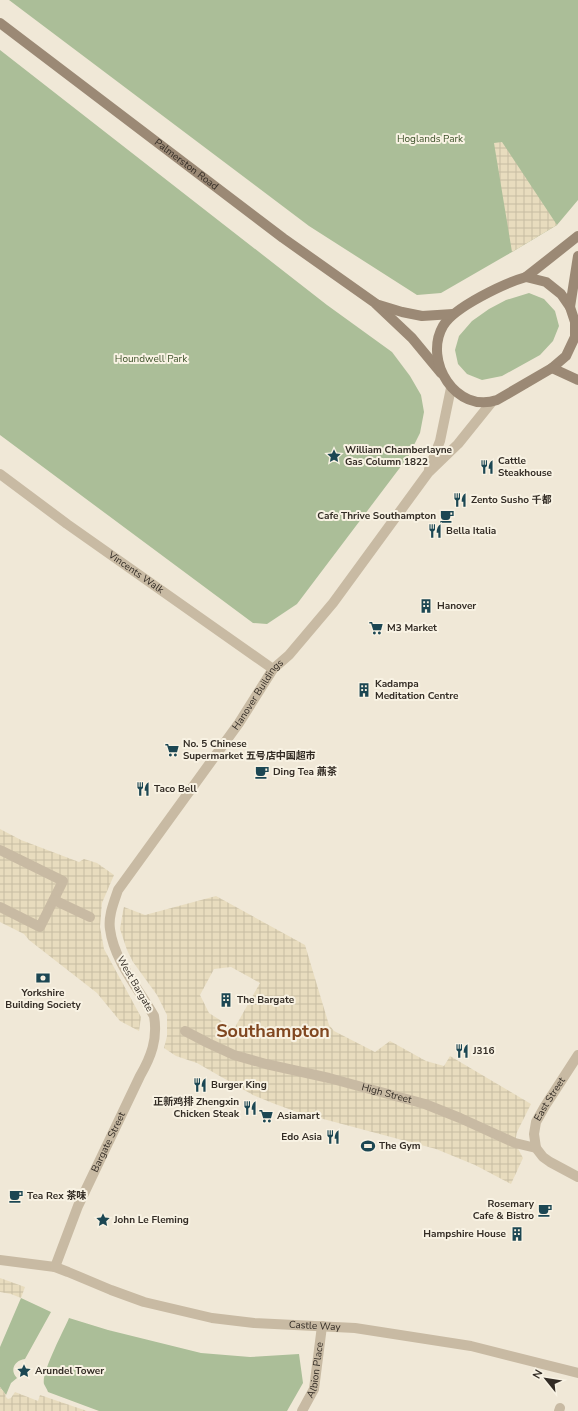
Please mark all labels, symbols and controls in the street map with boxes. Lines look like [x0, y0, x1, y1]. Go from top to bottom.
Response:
park label: Hoglands Park [397, 132, 464, 146]
street label: Palmerston Road [151, 136, 221, 194]
park label: Houndwell Park [115, 352, 188, 366]
place label: William Chamberlayne Gas Column 1822 [345, 443, 452, 469]
place icon: William Chamberlayne Gas Column 1822 [326, 448, 342, 464]
place label: Cattle Steakhouse [498, 454, 553, 480]
restaurant icon: Cattle Steakhouse [479, 459, 495, 475]
restaurant icon: Zento Susho 千都 [452, 492, 468, 508]
place label: Zento Susho 千都 [471, 493, 552, 507]
cafe icon: Cafe Thrive Southampton [439, 508, 455, 524]
place label: Cafe Thrive Southampton [317, 509, 436, 523]
restaurant icon: Bella Italia [427, 523, 443, 539]
place label: Bella Italia [446, 524, 496, 538]
street label: Vincents Walk [105, 548, 167, 598]
building icon: Hanover [418, 598, 434, 614]
place label: Hanover [437, 599, 476, 613]
supermarket icon: M3 Market [368, 620, 384, 636]
place label: M3 Market [387, 621, 437, 635]
street label: Hanover Buildings [229, 656, 287, 733]
place label: Kadampa Meditation Centre [375, 677, 459, 703]
building icon: Kadampa Meditation Centre [356, 682, 372, 698]
place label: No. 5 Chinese Supermarket 五号店中国超市 [183, 737, 316, 763]
supermarket icon: No. 5 Chinese Supermarket 五号店中国超市 [164, 742, 180, 758]
cafe icon: Ding Tea 薡茶 [254, 764, 270, 780]
place label: Ding Tea 薡茶 [273, 765, 338, 779]
restaurant icon: Taco Bell [135, 781, 151, 797]
place label: Taco Bell [154, 782, 197, 796]
street label: West Bargate [113, 954, 157, 1014]
bank icon: Yorkshire Building Society [35, 970, 51, 986]
place label: Yorkshire Building Society [5, 986, 81, 1012]
building icon: The Bargate [218, 992, 234, 1008]
place label: The Bargate [237, 993, 295, 1007]
district label: Southampton [216, 1019, 330, 1043]
restaurant icon: J316 [454, 1043, 470, 1059]
place label: J316 [472, 1044, 495, 1058]
street label: East Street [531, 1074, 569, 1124]
restaurant icon: Burger King [192, 1077, 208, 1093]
place label: Burger King [211, 1078, 267, 1092]
street label: High Street [360, 1080, 414, 1107]
place label: 正新鸡排 Zhengxin Chicken Steak [153, 1095, 240, 1121]
restaurant icon: 正新鸡排 Zhengxin Chicken Steak [242, 1100, 258, 1116]
supermarket icon: Asiamart [258, 1108, 274, 1124]
street label: Bargate Street [88, 1109, 129, 1175]
place label: Asiamart [277, 1109, 320, 1123]
restaurant icon: Edo Asia [325, 1129, 341, 1145]
place label: Edo Asia [281, 1130, 322, 1144]
sports icon: The Gym [360, 1138, 376, 1154]
place label: The Gym [379, 1139, 421, 1153]
cafe icon: Tea Rex 茶味 [8, 1188, 24, 1204]
place label: Tea Rex 茶味 [27, 1189, 86, 1203]
place label: Rosemary Cafe & Bistro [473, 1197, 535, 1223]
cafe icon: Rosemary Cafe & Bistro [537, 1202, 553, 1218]
place icon: John Le Fleming [95, 1212, 111, 1228]
place label: John Le Fleming [113, 1213, 189, 1227]
building icon: Hampshire House [509, 1226, 525, 1242]
place label: Hampshire House [423, 1227, 507, 1241]
street label: Castle Way [288, 1318, 342, 1334]
street label: Albion Place [303, 1341, 327, 1401]
north arrow [526, 1359, 566, 1399]
place icon: Arundel Tower [16, 1363, 32, 1379]
place label: Arundel Tower [35, 1364, 104, 1378]
text: N [529, 1367, 546, 1382]

